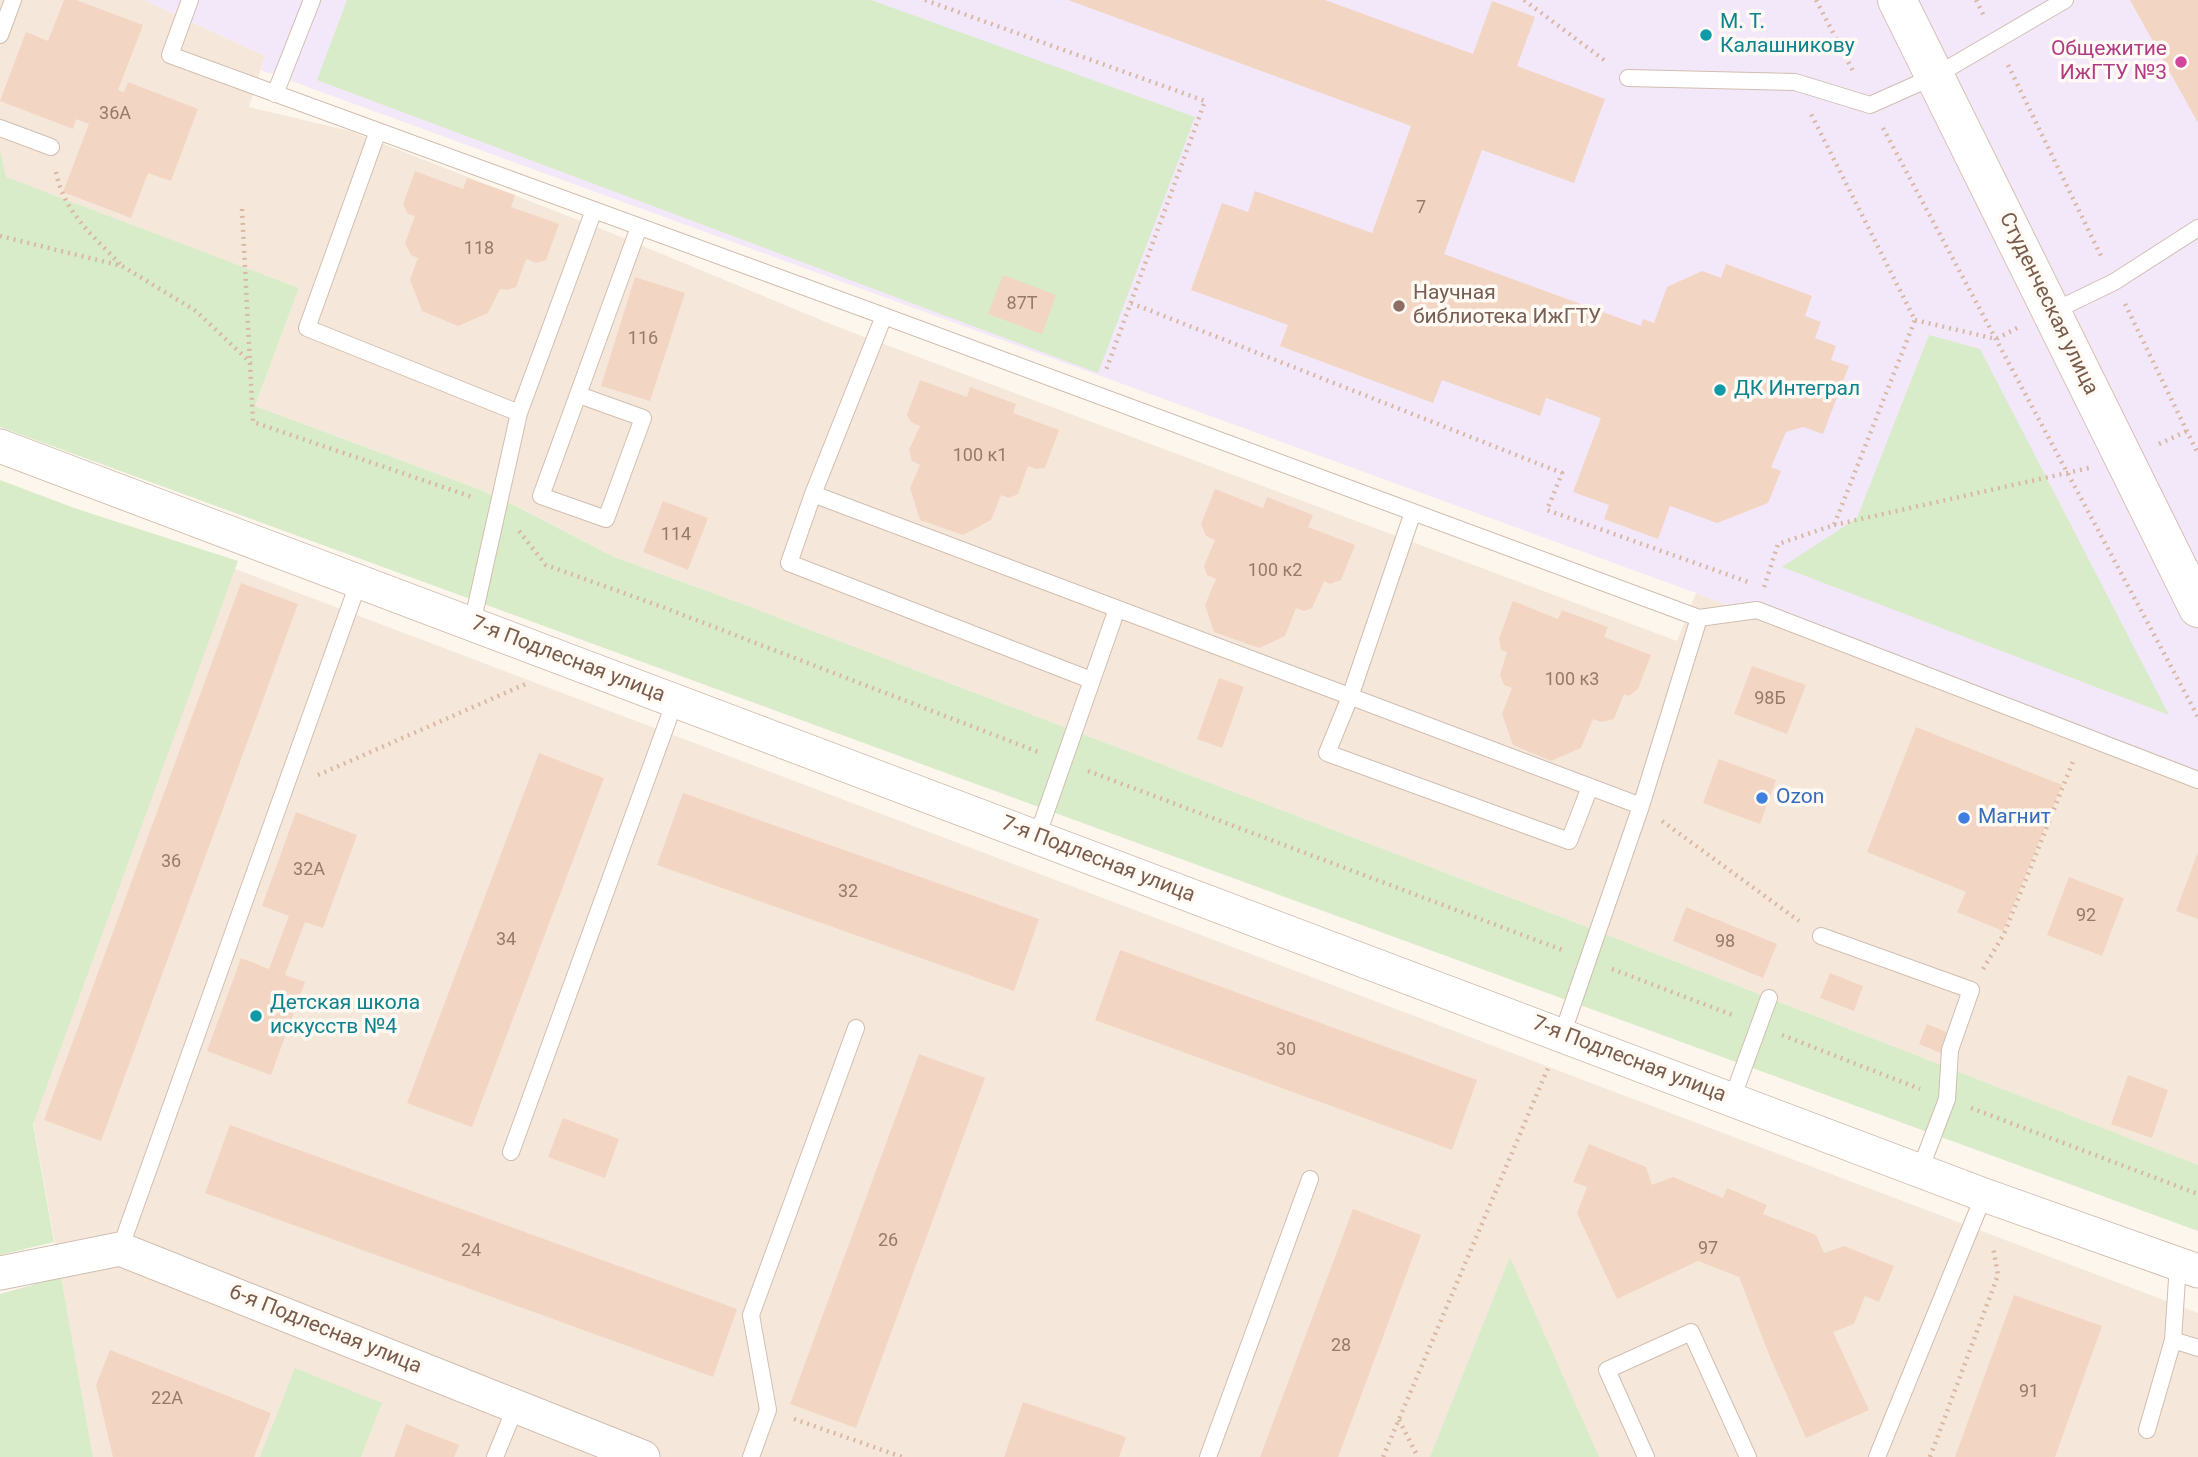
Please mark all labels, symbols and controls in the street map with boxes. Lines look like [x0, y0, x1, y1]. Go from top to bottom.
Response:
place label: М. Т. Калашникову [1720, 10, 1855, 60]
marker: М. Т. Калашникову [1698, 27, 1714, 43]
place label: Общежитие ИжГТУ №3 [2051, 37, 2167, 87]
marker: Общежитие ИжГТУ №3 [2173, 54, 2189, 70]
house number: 36А [99, 103, 131, 125]
house number: 7 [1416, 197, 1426, 219]
street label: Студенческая улица [1993, 209, 2103, 399]
house number: 118 [464, 238, 494, 260]
place label: Научная библиотека ИжГТУ [1413, 281, 1601, 331]
house number: 87Т [1007, 293, 1037, 315]
marker: Научная библиотека ИжГТУ [1391, 298, 1407, 314]
house number: 116 [628, 328, 658, 350]
place label: ДК Интеграл [1734, 377, 1860, 403]
marker: ДК Интеграл [1712, 382, 1728, 398]
house number: 100 к1 [953, 445, 1007, 467]
house number: 114 [661, 524, 691, 546]
house number: 100 к2 [1248, 560, 1302, 582]
street label: 7-я Подлесная улица [468, 611, 668, 709]
house number: 100 к3 [1545, 669, 1599, 691]
house number: 98Б [1754, 688, 1786, 710]
place label: Ozon [1776, 785, 1824, 811]
marker: Ozon [1754, 790, 1770, 806]
place label: Магнит [1978, 805, 2051, 831]
marker: Магнит [1956, 810, 1972, 826]
street label: 7-я Подлесная улица [998, 811, 1198, 909]
house number: 36 [161, 851, 181, 873]
house number: 32А [293, 859, 325, 881]
house number: 32 [838, 881, 858, 903]
house number: 92 [2076, 905, 2096, 927]
house number: 34 [496, 929, 516, 951]
house number: 98 [1715, 931, 1735, 953]
place label: Детская школа искусств №4 [270, 991, 420, 1041]
marker: Детская школа искусств №4 [248, 1008, 264, 1024]
street label: 7-я Подлесная улица [1529, 1011, 1729, 1109]
house number: 30 [1276, 1039, 1296, 1061]
house number: 26 [878, 1230, 898, 1252]
house number: 97 [1698, 1238, 1718, 1260]
house number: 24 [461, 1240, 481, 1262]
street label: 6-я Подлесная улица [225, 1280, 425, 1380]
house number: 28 [1331, 1335, 1351, 1357]
house number: 91 [2019, 1381, 2039, 1403]
house number: 22А [151, 1388, 183, 1410]

